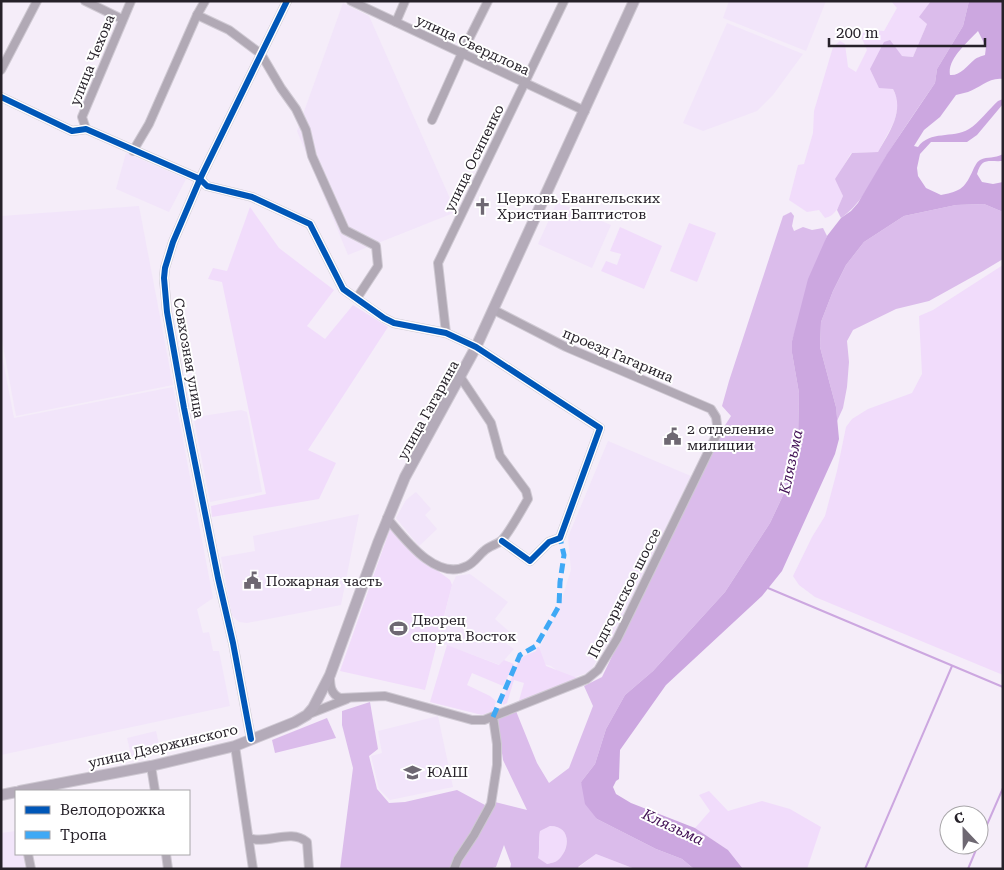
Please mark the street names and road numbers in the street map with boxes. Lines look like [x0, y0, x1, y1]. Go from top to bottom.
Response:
street label: улица Чехова [66, 12, 118, 108]
street label: улица Свердлова [414, 12, 533, 78]
street label: улица Осипенко [441, 102, 507, 214]
street label: Совхозная улица [171, 297, 208, 420]
street label: проезд Гагарина [560, 324, 676, 386]
street label: улица Гагарина [394, 357, 462, 462]
street label: Подгорнское шоссе [584, 525, 664, 661]
street label: улица Дзержинского [87, 721, 239, 771]

